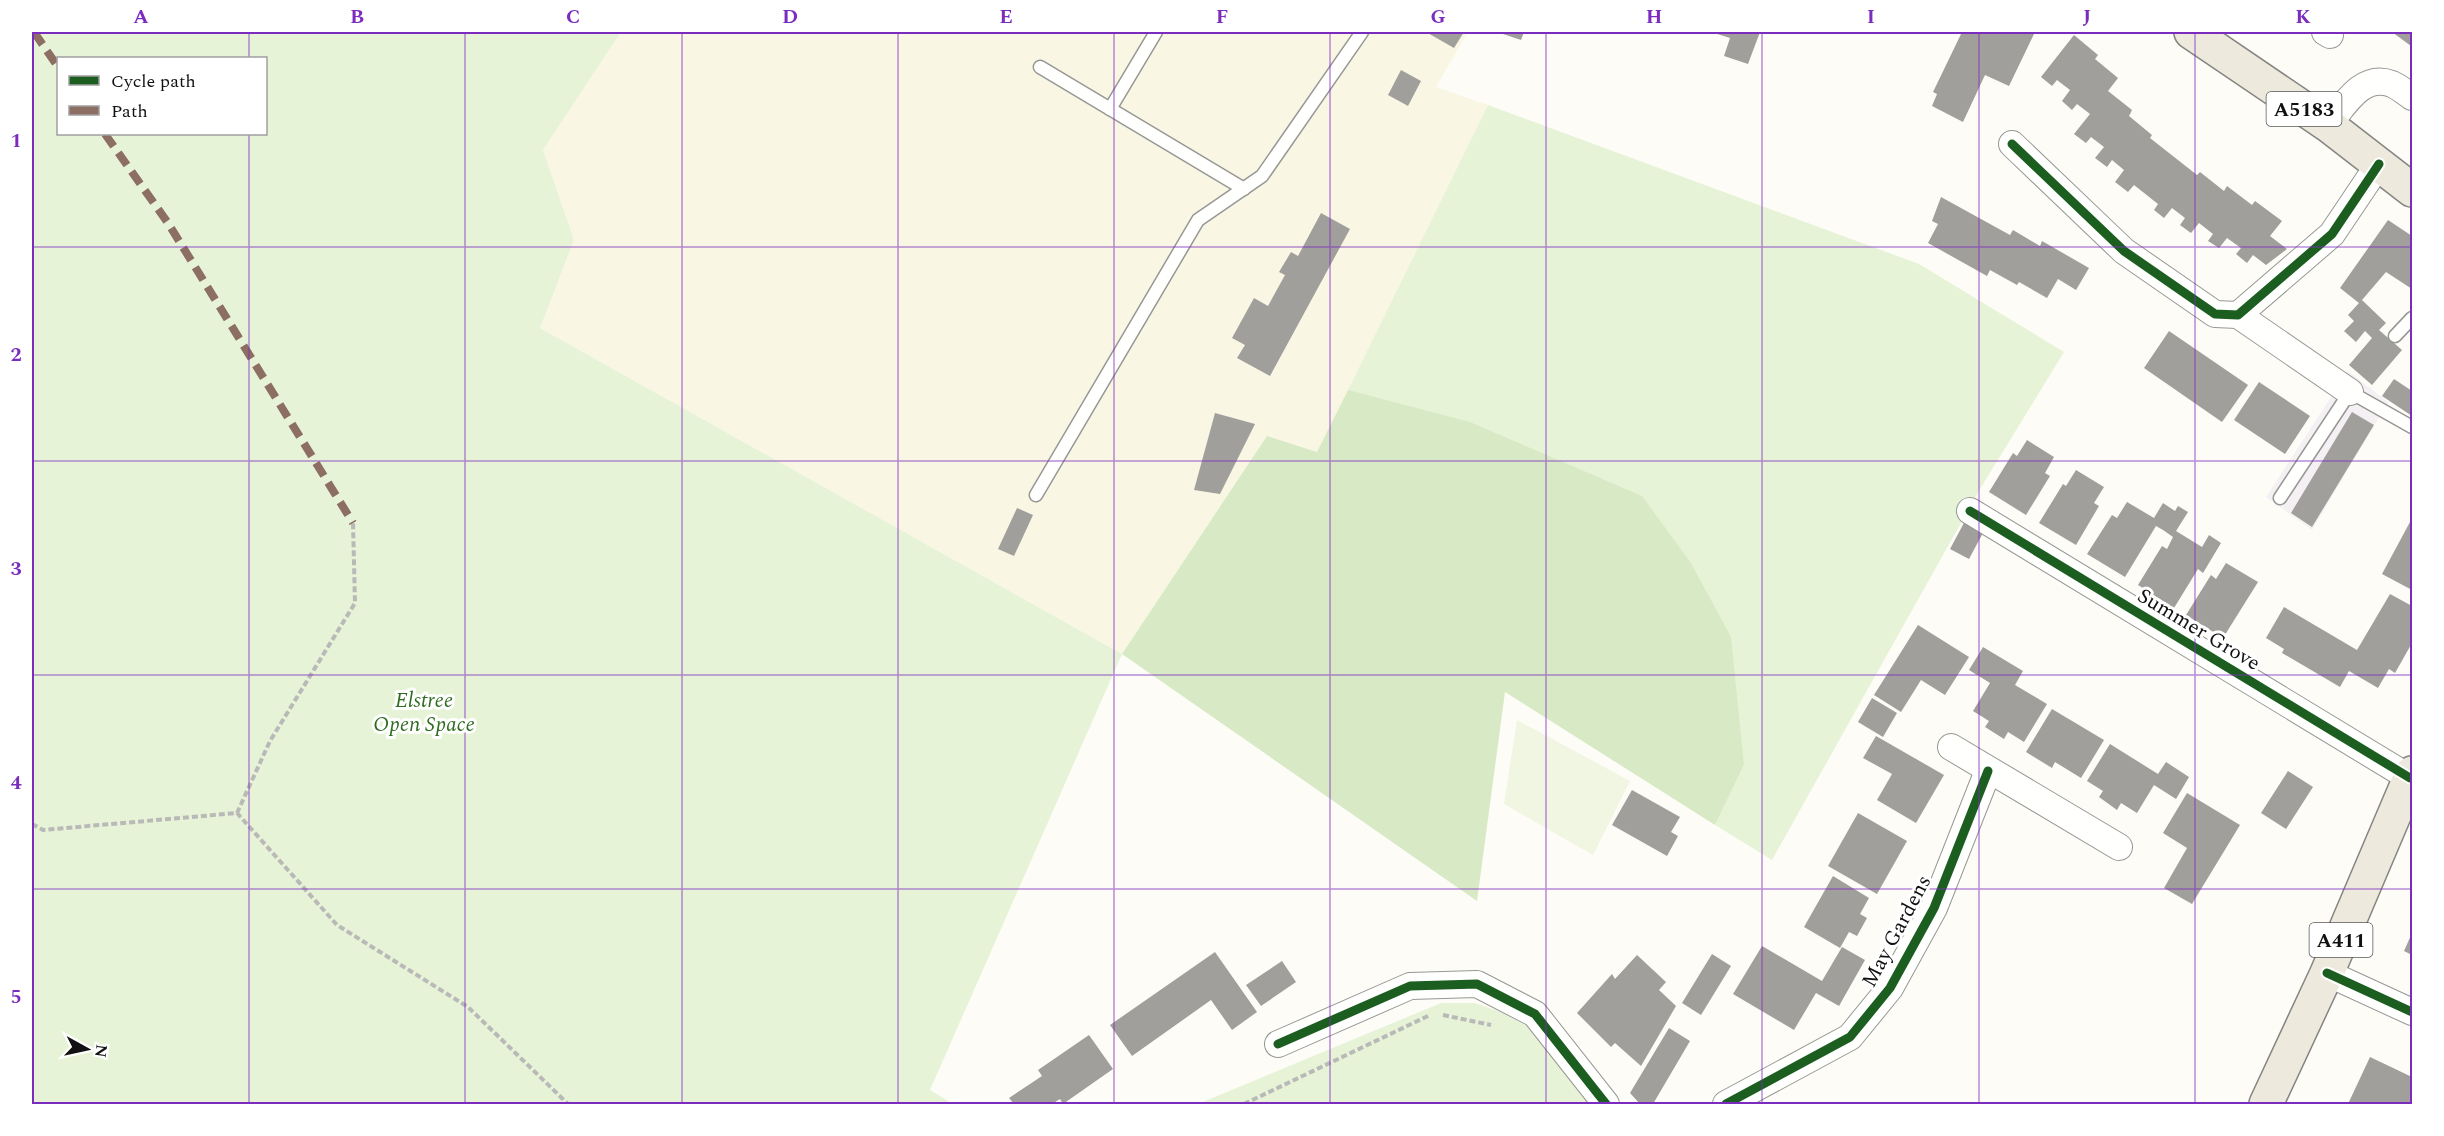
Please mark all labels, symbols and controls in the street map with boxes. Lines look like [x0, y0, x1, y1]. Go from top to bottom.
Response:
text: A [133, 2, 149, 32]
text: B [350, 2, 364, 32]
text: C [566, 2, 580, 32]
text: D [782, 2, 798, 32]
text: E [999, 2, 1013, 32]
text: F [1216, 2, 1228, 32]
text: G [1430, 2, 1446, 32]
text: H [1646, 2, 1662, 32]
text: I [1867, 2, 1875, 32]
text: J [2083, 2, 2091, 32]
text: K [2295, 2, 2311, 32]
legend [57, 57, 267, 135]
text: Cycle path [111, 68, 196, 95]
road number: A5183 [2266, 92, 2342, 126]
text: Path [111, 98, 148, 125]
text: 1 [10, 126, 22, 156]
text: 2 [10, 340, 22, 370]
text: 3 [10, 554, 22, 584]
street label: Summer Grove [2131, 580, 2266, 679]
park label: Elstree Open Space [373, 685, 475, 741]
text: 4 [10, 768, 22, 798]
street label: May Gardens [1854, 869, 1940, 994]
road number: A411 [2310, 923, 2372, 957]
text: 5 [10, 982, 22, 1012]
north arrow [57, 1019, 117, 1079]
text: N [88, 1043, 114, 1059]

